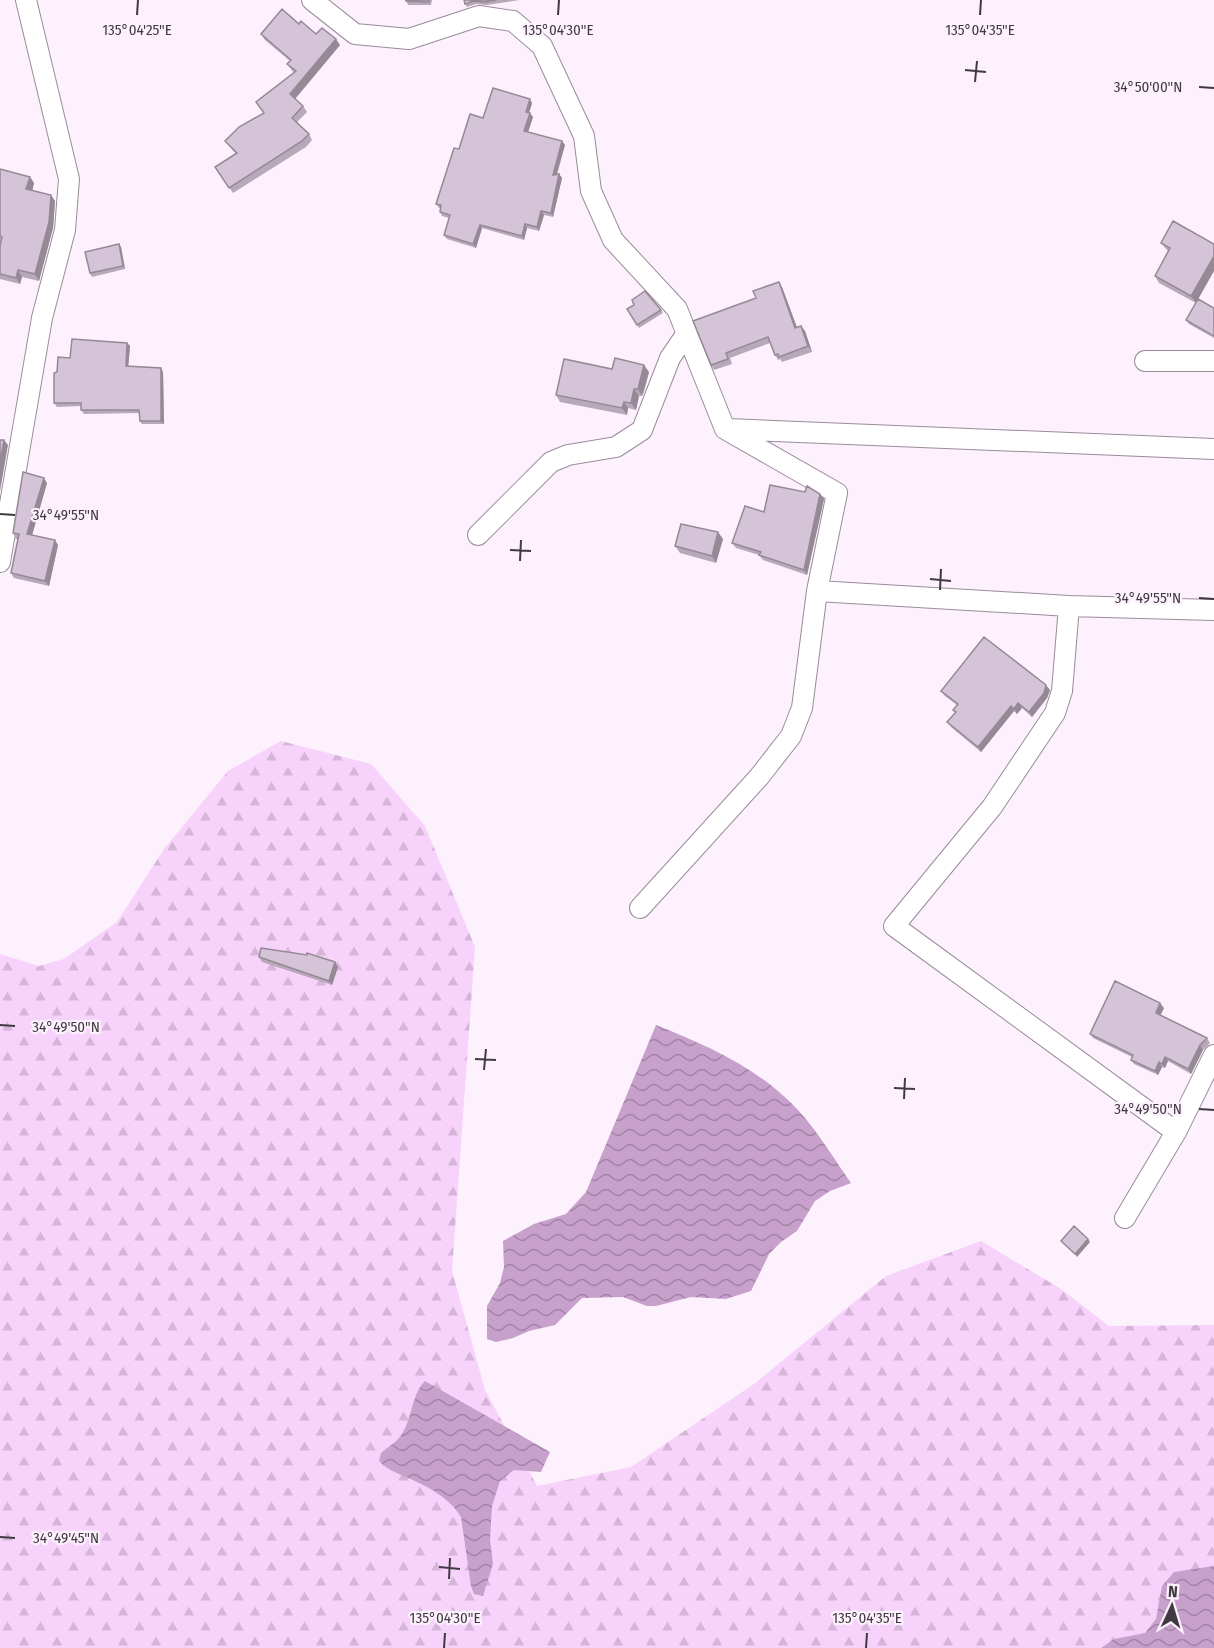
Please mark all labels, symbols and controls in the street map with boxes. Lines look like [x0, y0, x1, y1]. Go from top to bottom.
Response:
text: 135°04'25"E [102, 21, 172, 39]
text: 135°04'30"E [523, 21, 593, 39]
text: 135°04'35"E [945, 21, 1015, 39]
text: 34°50'00"N [1114, 78, 1182, 96]
text: 34°49'55"N [33, 506, 99, 524]
text: 34°49'55"N [1115, 589, 1181, 607]
text: 34°49'50"N [32, 1018, 100, 1036]
text: 34°49'50"N [1114, 1100, 1182, 1118]
text: 34°49'45"N [33, 1529, 99, 1547]
north arrow [1142, 1576, 1202, 1636]
text: N [1168, 1582, 1178, 1601]
text: 135°04'30"E [410, 1609, 480, 1627]
text: 135°04'35"E [832, 1609, 902, 1627]

